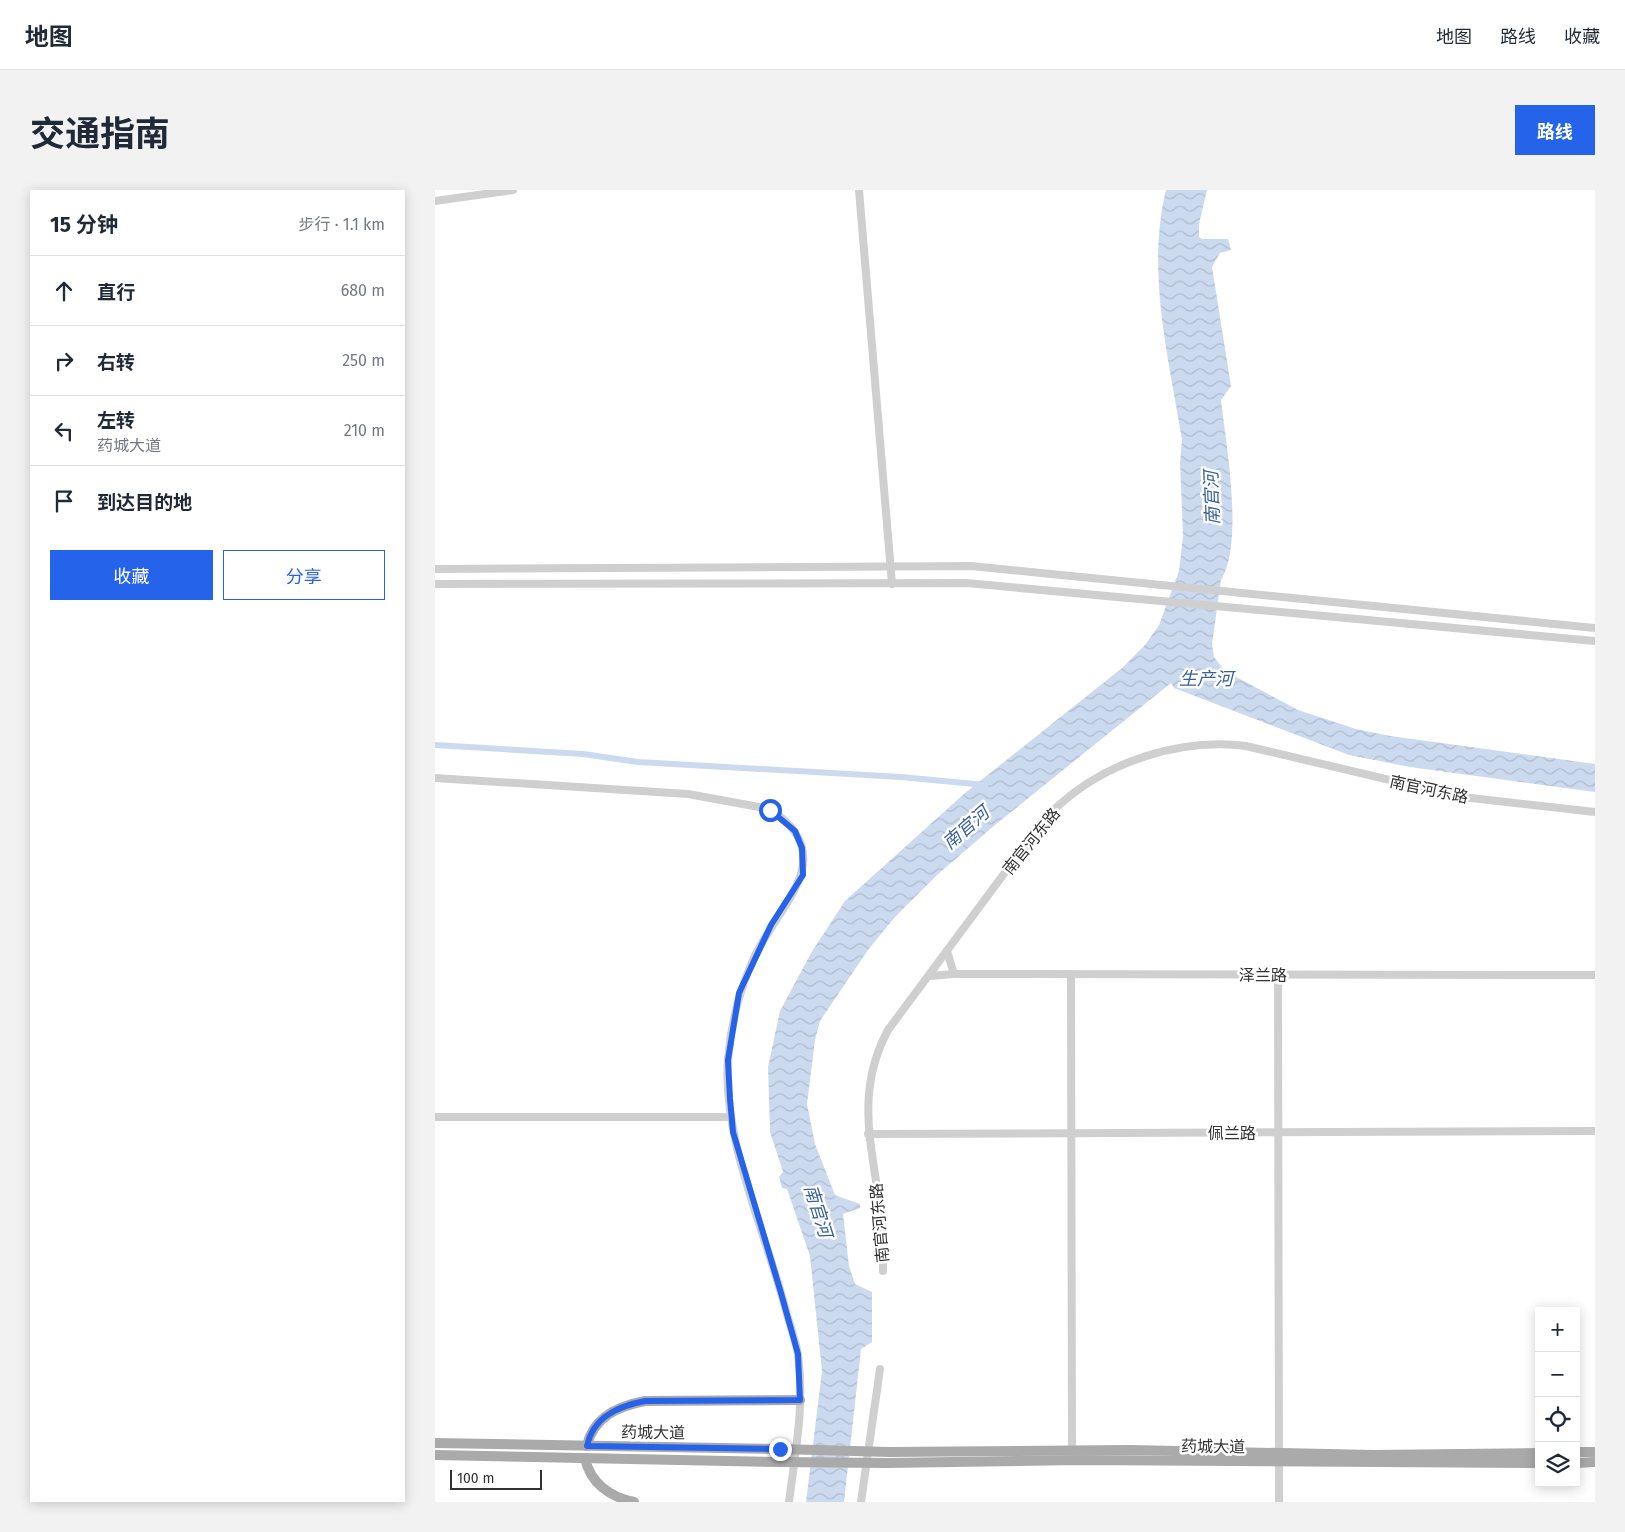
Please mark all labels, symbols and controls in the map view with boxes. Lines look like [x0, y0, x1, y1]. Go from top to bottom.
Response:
text: 地图 [25, 23, 73, 51]
text: 地图 [1436, 26, 1472, 48]
text: 路线 [1500, 26, 1536, 48]
text: 收藏 [1564, 26, 1600, 48]
button: 路线 [1515, 105, 1595, 155]
text: 交通指南 [30, 113, 170, 155]
text: 15 分钟 [50, 212, 118, 238]
text: 步行 · 1.1 km [298, 215, 385, 234]
icon: ahead [50, 277, 78, 305]
text: 直行 [97, 281, 135, 304]
text: 680 m [341, 281, 385, 300]
icon: right [50, 347, 78, 375]
text: 右转 [97, 351, 135, 374]
text: 250 m [342, 351, 385, 370]
text: 左转 [97, 409, 135, 432]
icon: left [50, 417, 78, 445]
text: 210 m [344, 421, 385, 440]
text: 药城大道 [97, 436, 161, 455]
water label: 南官河 [1200, 468, 1224, 525]
icon: arrive [50, 487, 78, 515]
text: 到达目的地 [97, 491, 192, 514]
button: 收藏 [50, 550, 213, 600]
button: 分享 [223, 550, 385, 600]
water label: 生产河 [1179, 668, 1236, 690]
street label: 南官河东路 [1388, 772, 1470, 807]
route start [759, 799, 782, 822]
water label: 南官河 [938, 800, 996, 854]
street label: 南官河东路 [999, 804, 1064, 878]
street label: 泽兰路 [1239, 966, 1287, 985]
street label: 佩兰路 [1208, 1124, 1256, 1143]
water label: 南官河 [800, 1182, 837, 1243]
street label: 南官河东路 [867, 1182, 892, 1264]
map controls [1535, 1307, 1580, 1487]
button: + [1535, 1307, 1580, 1352]
button: − [1535, 1352, 1580, 1397]
button: locate [1535, 1397, 1580, 1442]
street label: 药城大道 [621, 1422, 685, 1443]
street label: 药城大道 [1181, 1436, 1245, 1457]
route end [769, 1438, 792, 1461]
button: layers [1535, 1442, 1580, 1487]
scale bar [450, 1467, 543, 1490]
text: 100 m [457, 1470, 494, 1487]

